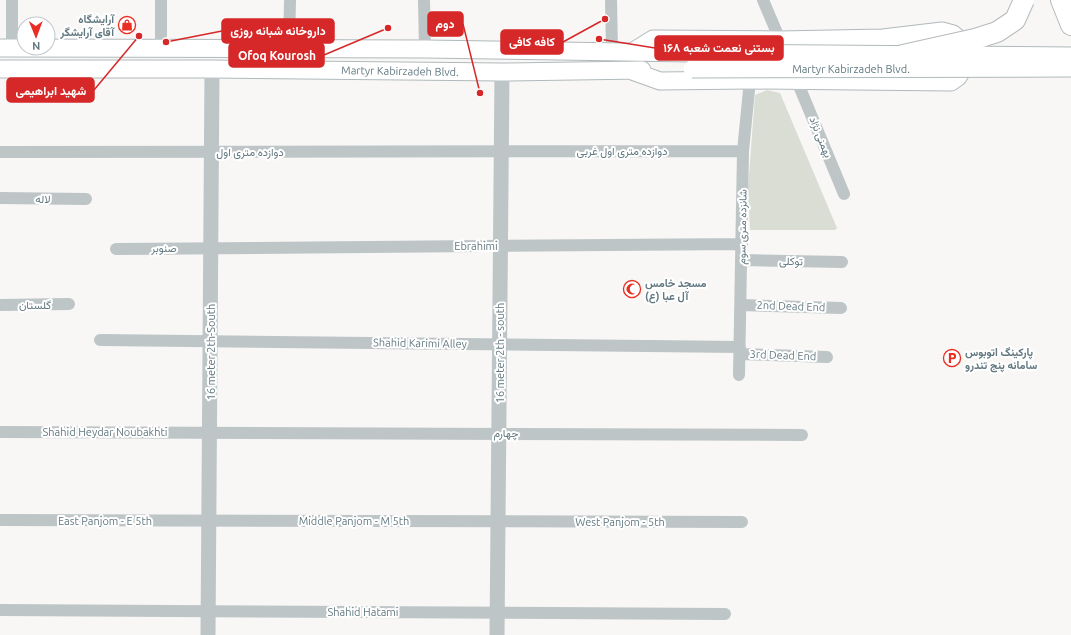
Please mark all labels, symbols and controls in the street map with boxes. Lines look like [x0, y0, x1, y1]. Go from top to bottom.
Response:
callout: دوم [428, 12, 463, 36]
place label: آرایشگاه آقای آرایشگر [59, 13, 115, 39]
shop icon: آرایشگاه آقای آرایشگر [117, 15, 137, 35]
north arrow [16, 16, 56, 56]
text: دوم [436, 17, 454, 32]
callout: داروخانه شبانه روزی [222, 19, 334, 43]
text: داروخانه شبانه روزی [230, 24, 326, 39]
callout: کافه کافی [501, 30, 563, 54]
text: کافه کافی [509, 35, 555, 49]
callout: بستنی نعمت شعبه ۱۶۸ [655, 36, 783, 60]
text: N [32, 40, 40, 52]
text: بستنی نعمت شعبه ۱۶۸ [663, 41, 775, 55]
callout: Ofoq Kourosh [229, 43, 324, 67]
text: Ofoq Kourosh [238, 49, 316, 62]
street label: Martyr Kabirzadeh Blvd. [792, 63, 910, 75]
street label: Martyr Kabirzadeh Blvd. [341, 64, 459, 78]
callout: شهید ابراهیمی [7, 78, 94, 102]
text: شهید ابراهیمی [16, 84, 87, 99]
street label: بهمنی نژاد [806, 115, 835, 160]
street label: دوازده متری اول غربی [577, 145, 667, 158]
street label: دوازده متری اول [216, 146, 284, 159]
street label: شانزده متری سوم [735, 189, 751, 265]
street label: لاله [35, 193, 51, 205]
street label: Ebrahimi [454, 240, 498, 252]
street label: صنوبر [150, 242, 177, 255]
street label: توکلی [779, 255, 804, 268]
place label: مسجد خامس آل عبا (ع) [645, 277, 707, 304]
mosque icon: مسجد خامس آل عبا (ع) [622, 279, 642, 299]
street label: گلستان [19, 299, 51, 311]
street label: 2nd Dead End [756, 299, 826, 313]
street label: 16 meter 2th - south [494, 303, 506, 403]
street label: 16 meter 2th-South [205, 304, 217, 400]
street label: Shahid Karimi Alley [373, 336, 468, 350]
place label: پارکینگ اتوبوس سامانه پنج تندرو [965, 346, 1038, 373]
street label: 3rd Dead End [749, 348, 817, 362]
parking icon: پارکینگ اتوبوس سامانه پنج تندرو [942, 348, 962, 368]
street label: Shahid Heydar Noubakhti [43, 426, 167, 438]
street label: چهارم [493, 427, 519, 441]
street label: East Panjom - E 5th [58, 515, 152, 527]
street label: Middle Panjom - M 5th [299, 515, 409, 527]
street label: West Panjom - 5th [575, 516, 665, 528]
street label: Shahid Hatami [327, 606, 399, 618]

